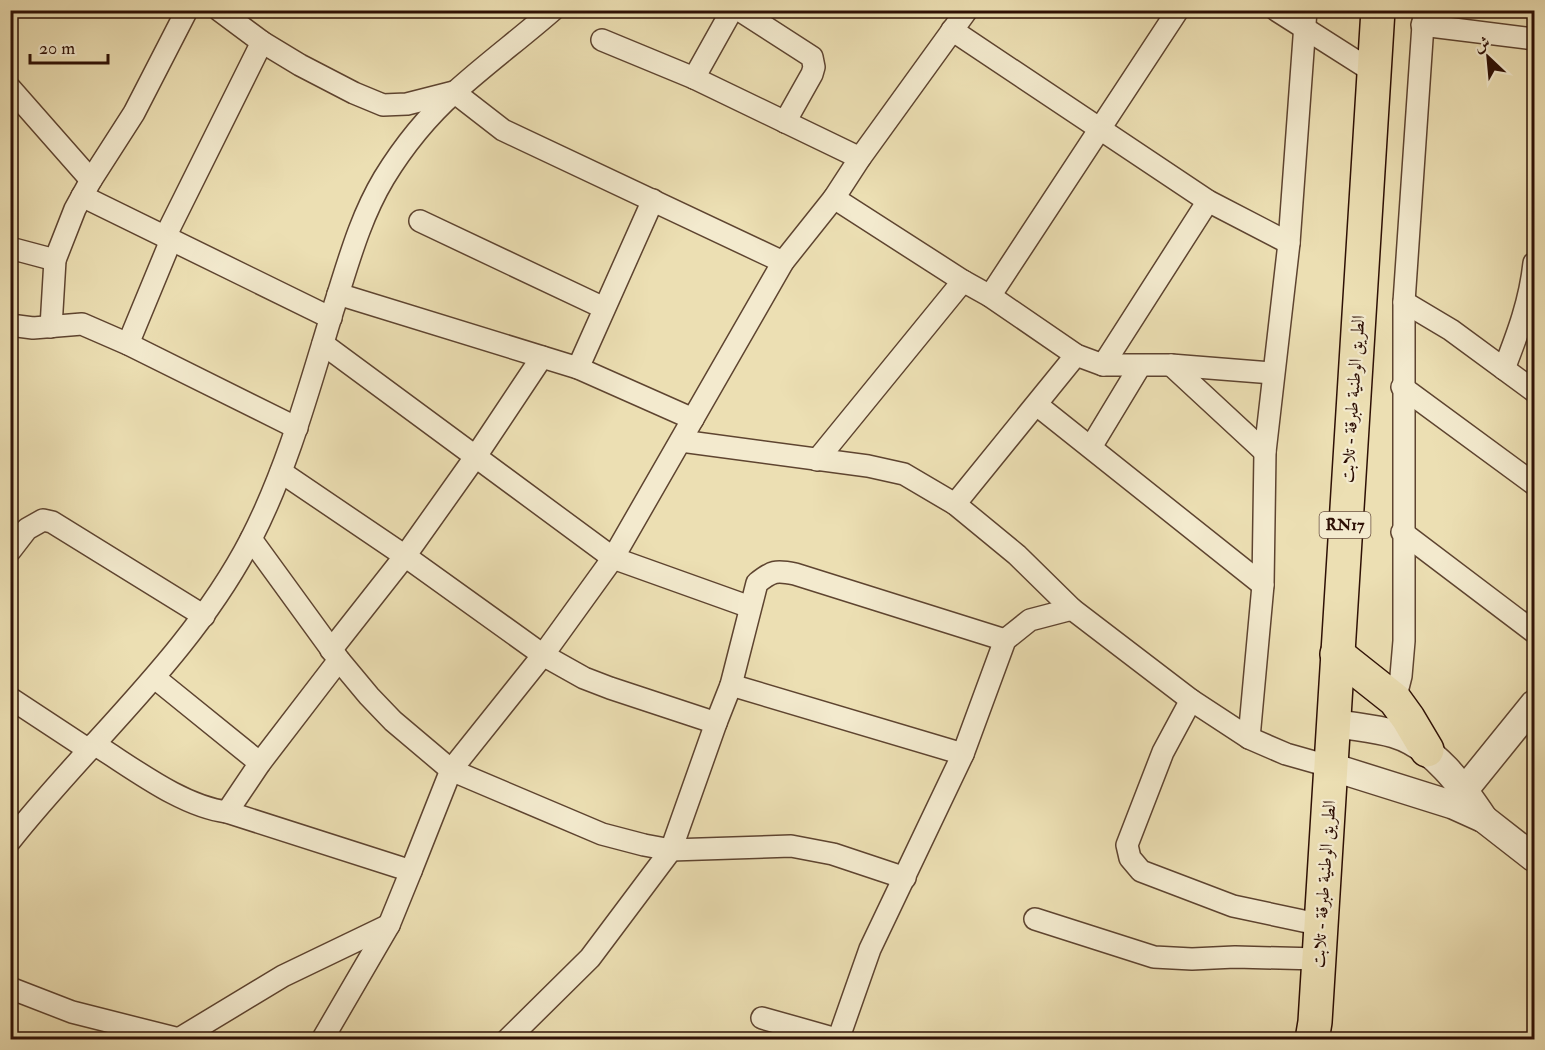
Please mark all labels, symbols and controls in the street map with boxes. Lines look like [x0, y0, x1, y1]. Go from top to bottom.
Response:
scale bar [30, 27, 108, 65]
north arrow [1458, 27, 1518, 87]
text: ش [1470, 32, 1493, 57]
text: 20 m [39, 37, 75, 60]
street label: الطريق الوطنية طبرقة - تلابت [1336, 314, 1370, 484]
road number: RN17 [1320, 512, 1370, 538]
street label: الطريق الوطنية طبرقة - تلابت [1307, 799, 1341, 969]

